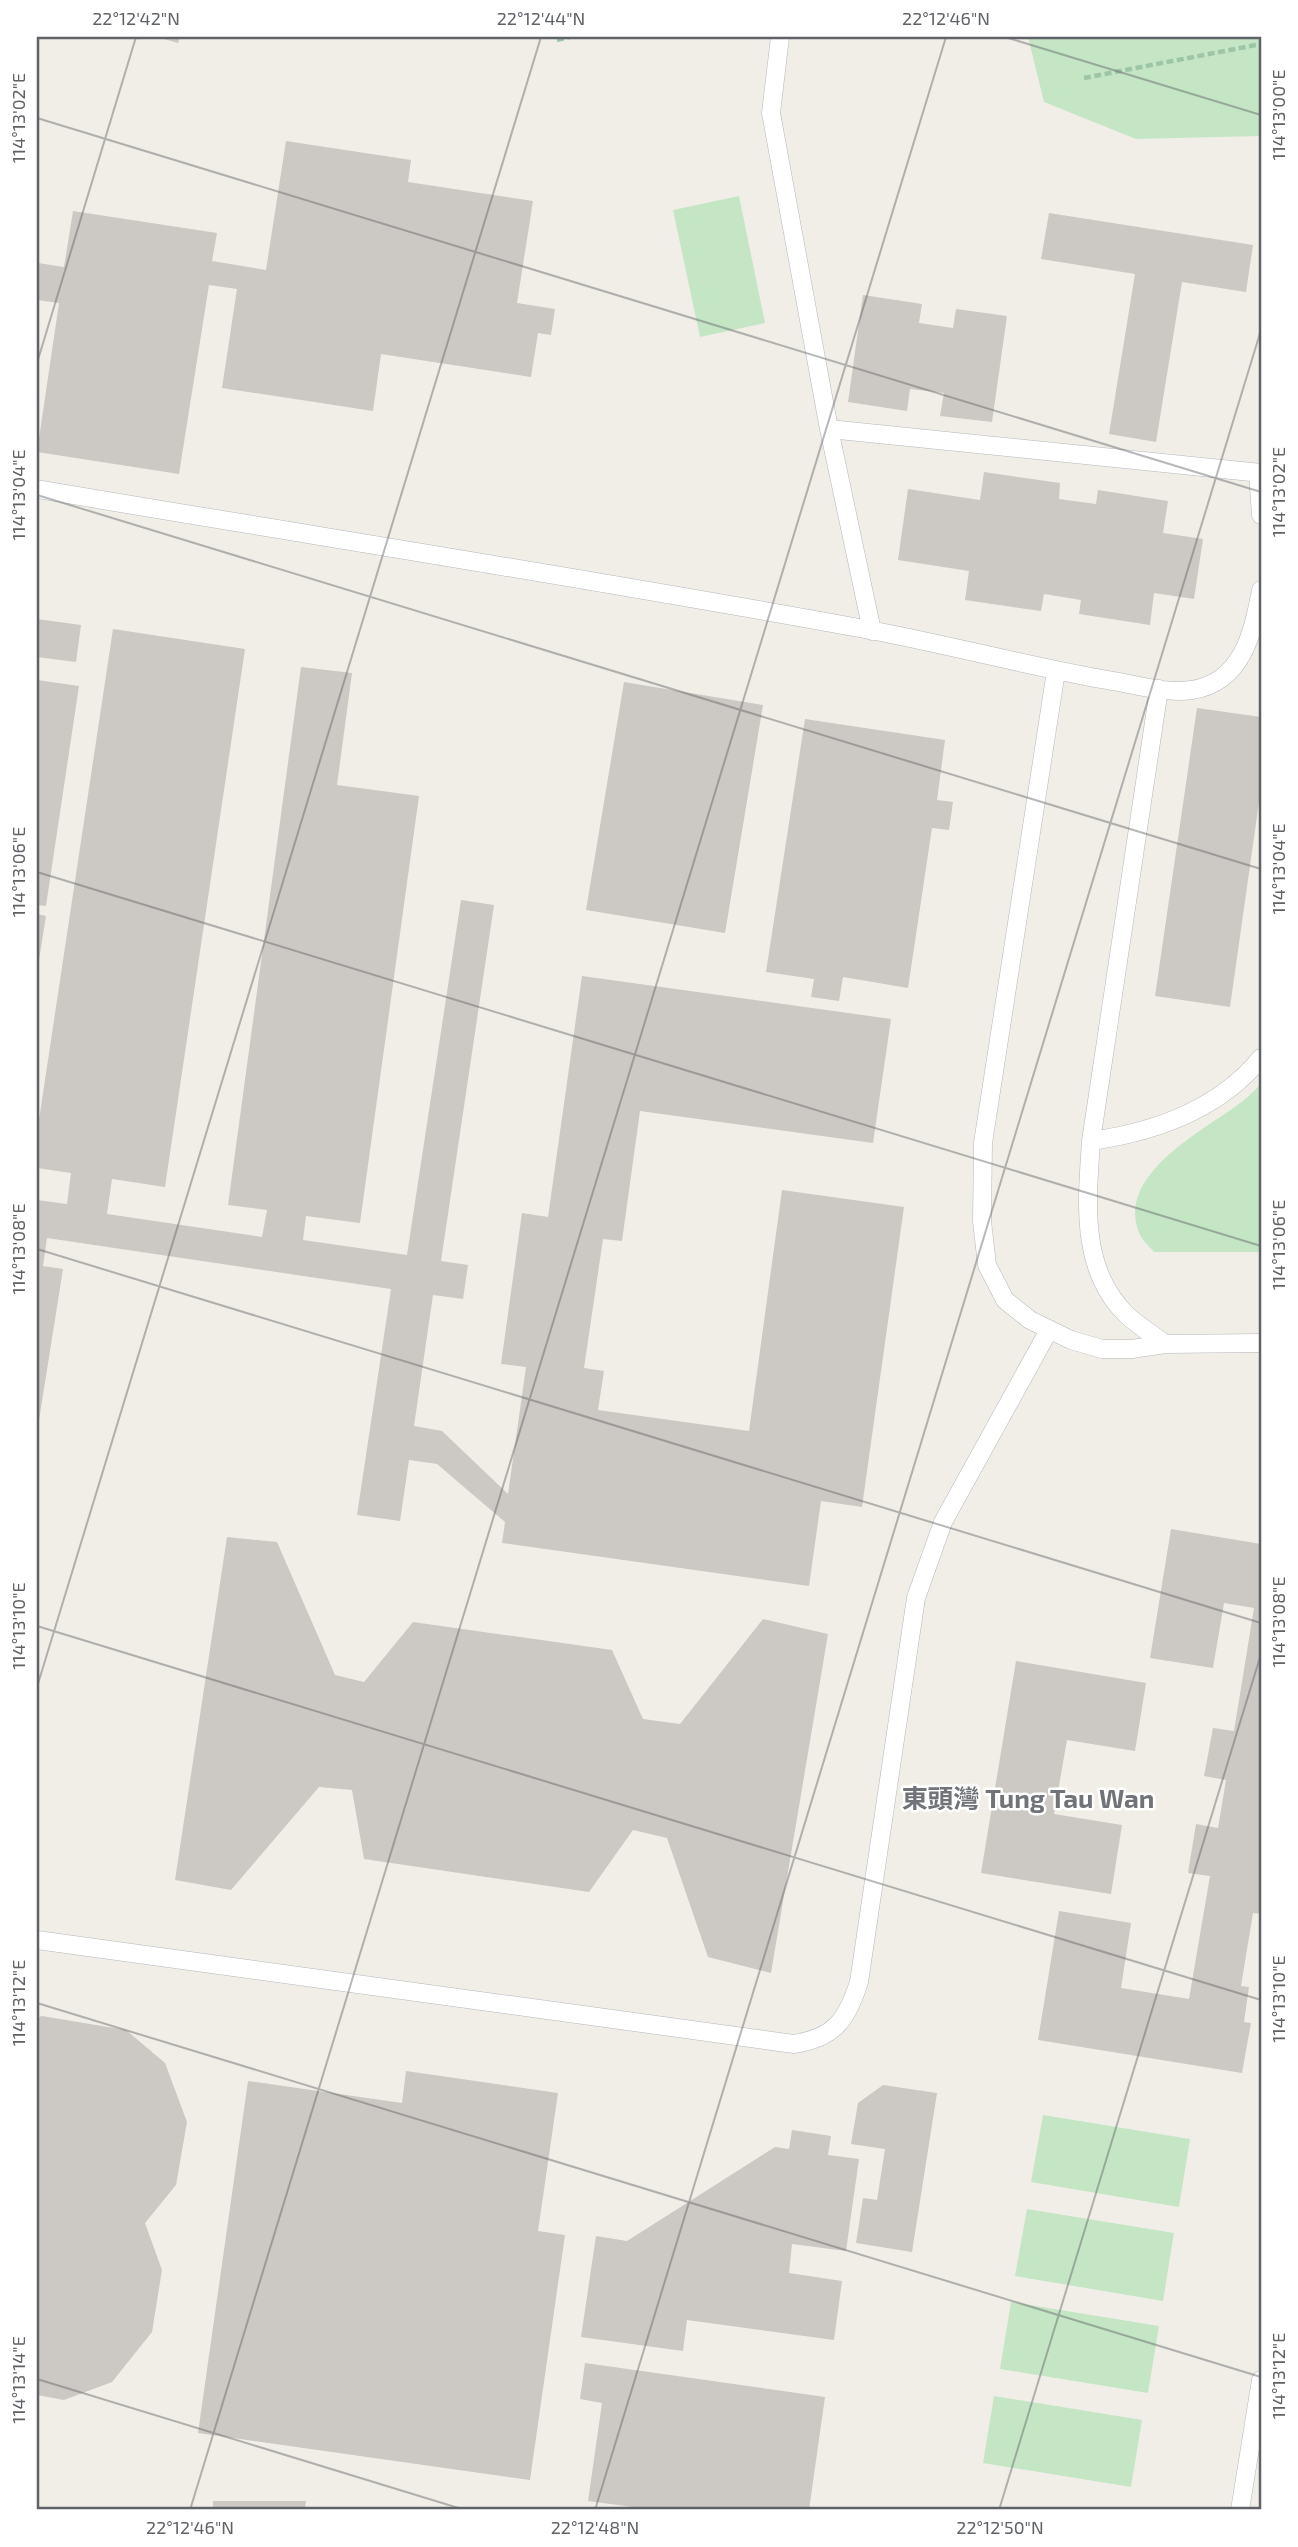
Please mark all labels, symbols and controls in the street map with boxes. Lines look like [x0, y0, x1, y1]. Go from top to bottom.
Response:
text: 22°12'42"N [92, 7, 180, 29]
text: 22°12'44"N [497, 7, 585, 29]
text: 22°12'46"N [902, 7, 990, 29]
text: 114°13'00"E [1267, 69, 1289, 161]
text: 114°13'02"E [7, 73, 29, 163]
text: 114°13'02"E [1267, 447, 1289, 537]
text: 114°13'04"E [7, 449, 29, 541]
text: 114°13'04"E [1267, 823, 1289, 915]
text: 114°13'06"E [7, 827, 29, 917]
text: 114°13'06"E [1267, 1200, 1289, 1290]
text: 114°13'08"E [7, 1203, 29, 1295]
text: 114°13'08"E [1267, 1576, 1289, 1668]
text: 114°13'10"E [7, 1582, 29, 1670]
district label: 東頭灣 Tung Tau Wan [902, 1782, 1154, 1813]
text: 114°13'10"E [1267, 1955, 1289, 2043]
text: 114°13'12"E [7, 1960, 29, 2046]
text: 114°13'12"E [1267, 2333, 1289, 2419]
text: 114°13'14"E [7, 2336, 29, 2424]
text: 22°12'46"N [146, 2516, 234, 2538]
text: 22°12'48"N [551, 2516, 639, 2538]
text: 22°12'50"N [956, 2516, 1044, 2538]

